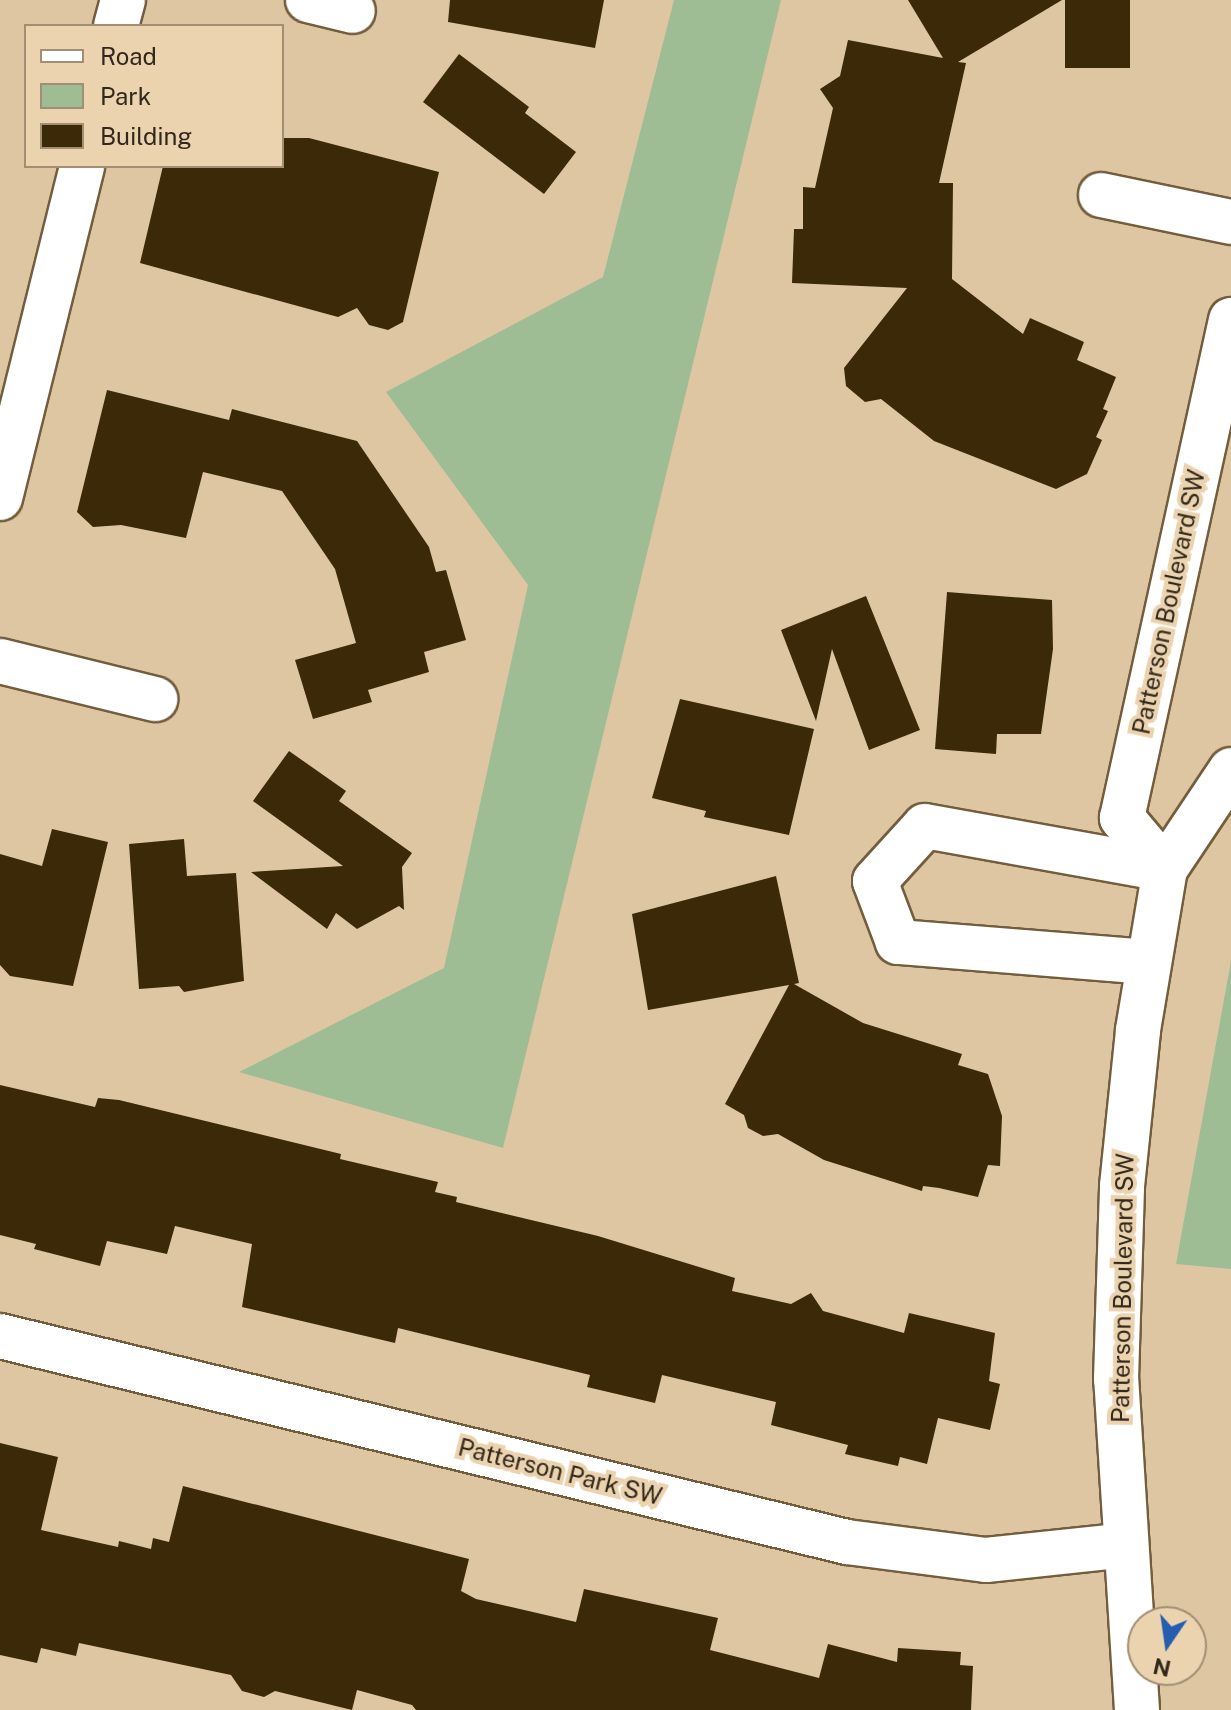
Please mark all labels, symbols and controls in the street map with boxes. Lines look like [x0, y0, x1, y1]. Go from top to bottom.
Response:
legend [24, 24, 284, 168]
text: Road [100, 42, 157, 70]
text: Park [100, 82, 151, 110]
text: Building [100, 122, 192, 150]
street label: Patterson Boulevard SW [1127, 467, 1211, 737]
street label: Patterson Boulevard SW [1106, 1153, 1140, 1423]
street label: Patterson Park SW [455, 1433, 665, 1511]
north arrow [1127, 1606, 1207, 1686]
text: N [1151, 1653, 1173, 1682]

